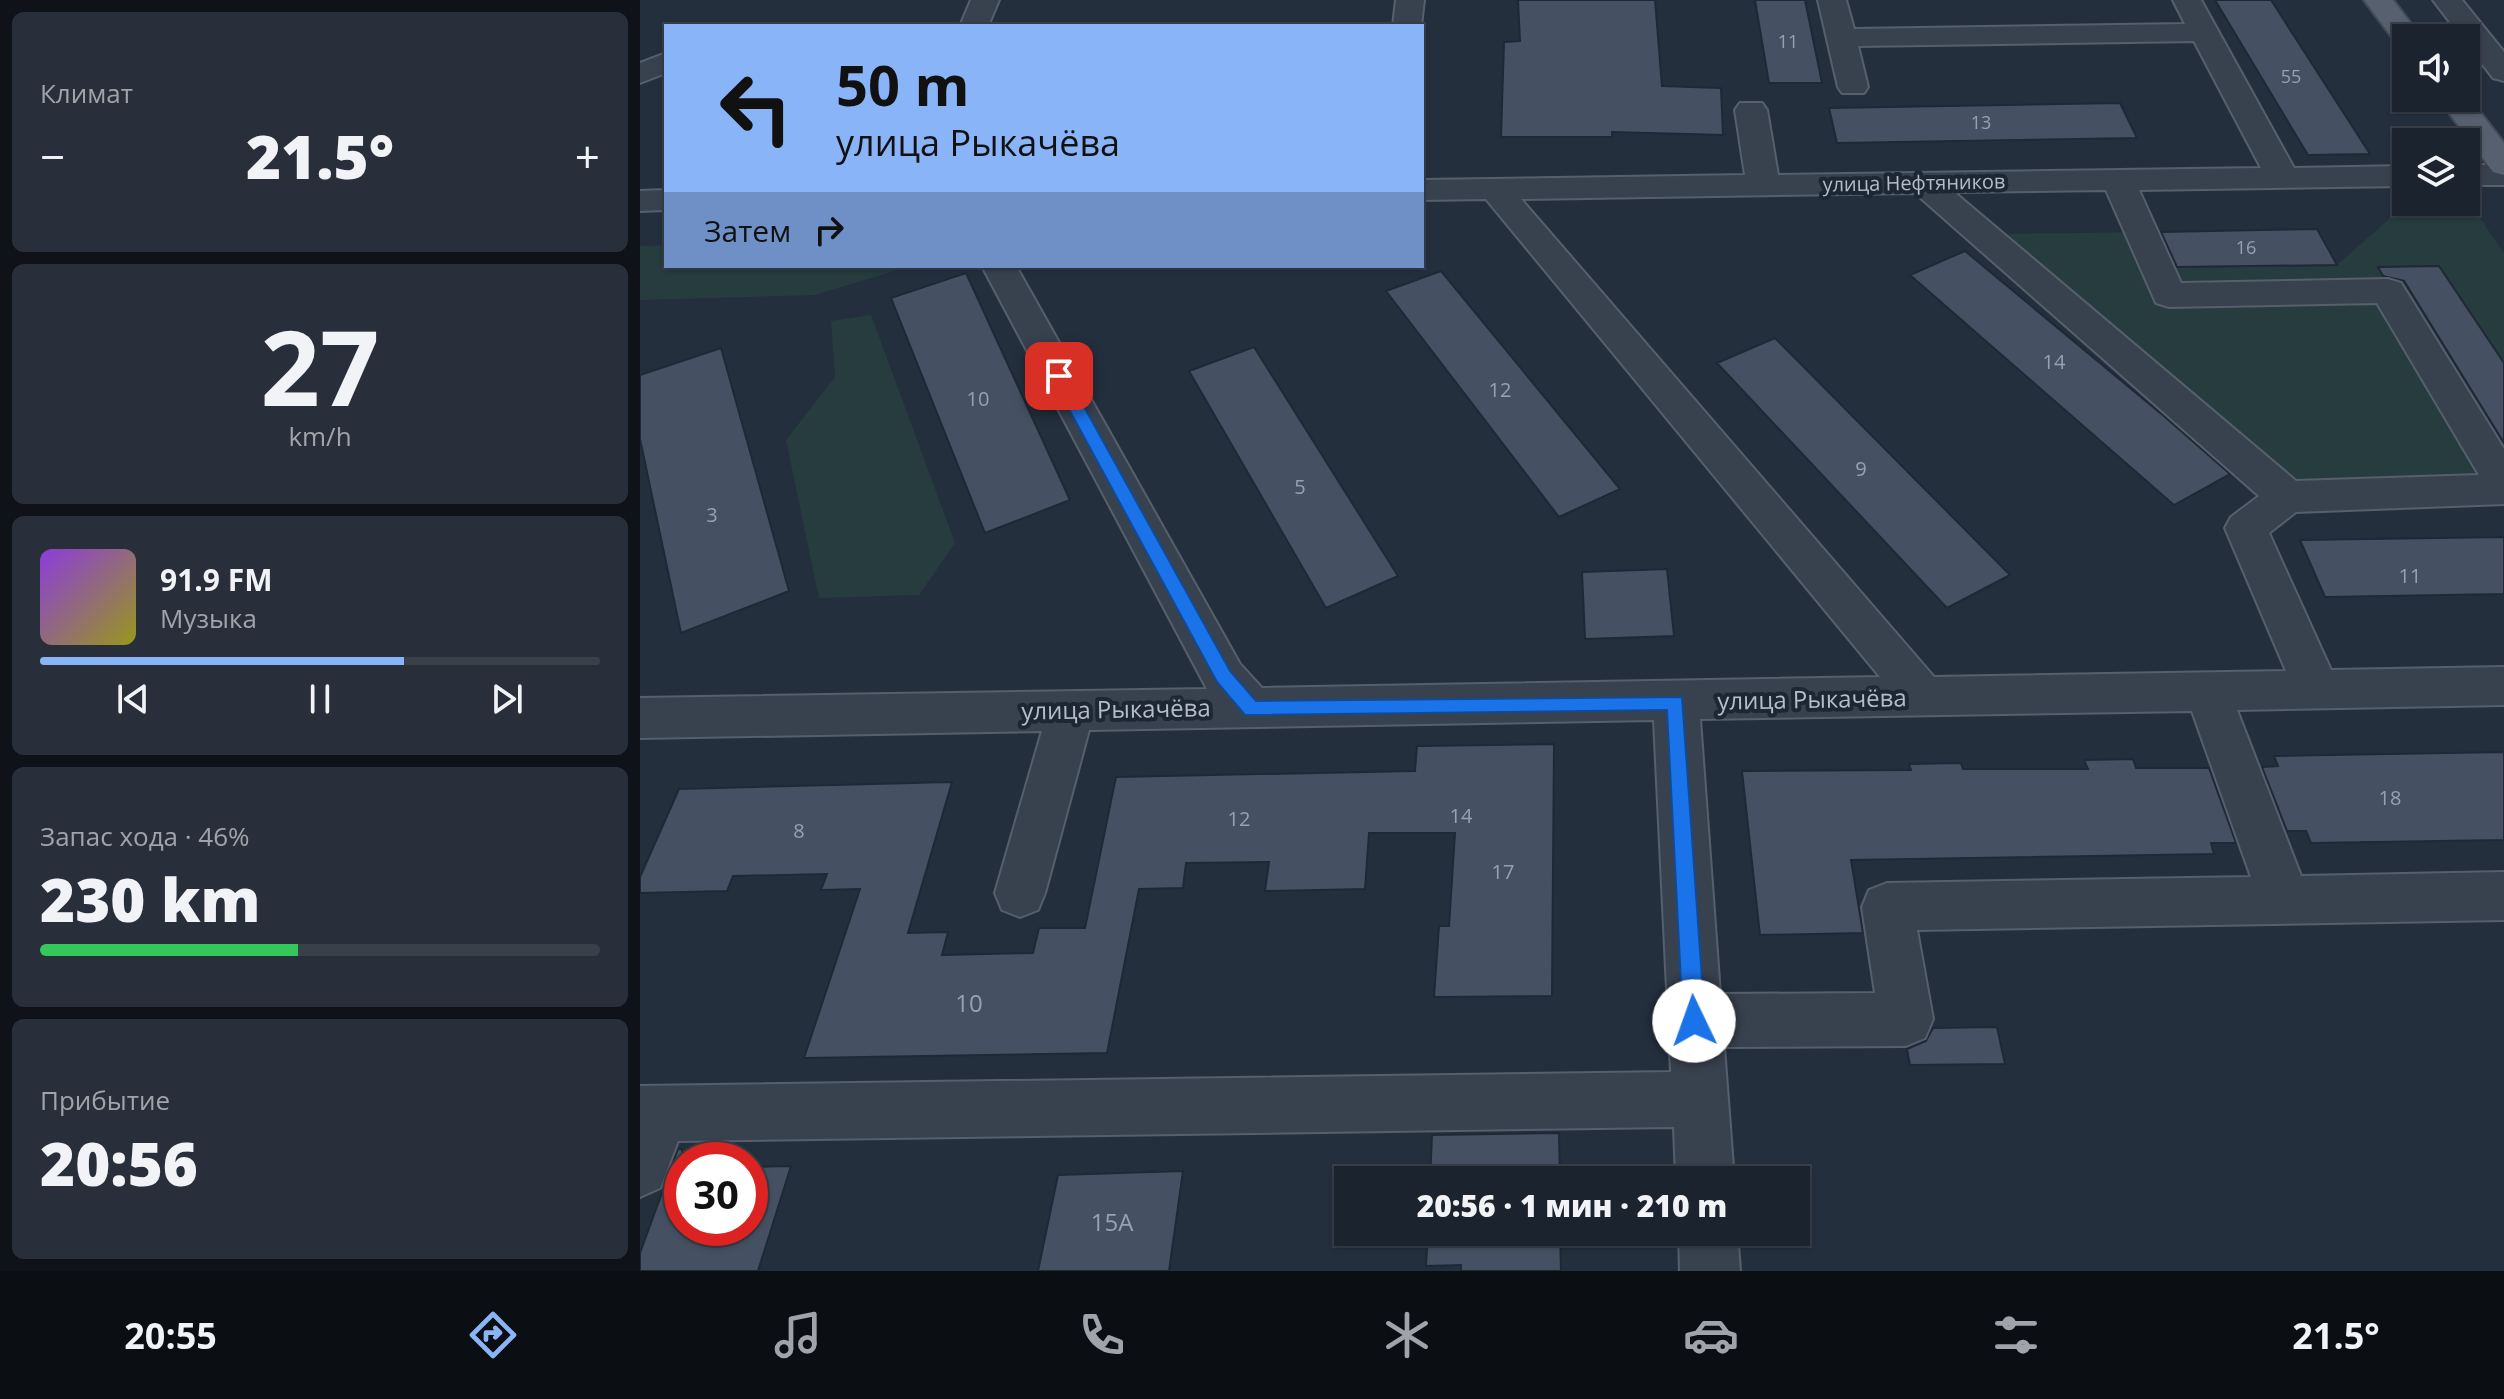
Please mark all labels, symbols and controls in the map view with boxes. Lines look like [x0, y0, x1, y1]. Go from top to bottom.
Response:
map controls [2392, 24, 2480, 216]
button: sound [2392, 24, 2480, 112]
house number: 11 [1778, 29, 1798, 53]
text: 50 m [836, 46, 970, 122]
icon: left [704, 56, 808, 160]
house number: 55 [2281, 64, 2301, 88]
text: Климат [40, 75, 133, 111]
house number: 13 [1971, 110, 1991, 134]
text: 21.5° [246, 115, 394, 197]
text: улица Рыкачёва [836, 118, 1120, 167]
text: − [40, 126, 65, 186]
text: + [575, 126, 600, 186]
button: layers [2392, 128, 2480, 216]
street label: улица Нефтяников [1822, 167, 2006, 198]
icon: right [807, 208, 851, 252]
text: Затем [704, 210, 791, 251]
house number: 16 [2236, 235, 2256, 259]
text: 27 [261, 295, 379, 436]
pin [1025, 342, 1093, 410]
house number: 14 [2043, 348, 2066, 375]
icon: arrive [1037, 354, 1081, 398]
house number: 12 [1489, 376, 1511, 403]
house number: 10 [967, 385, 989, 412]
text: km/h [288, 418, 352, 454]
house number: 9 [1855, 455, 1867, 482]
house number: 5 [1294, 473, 1306, 500]
house number: 3 [706, 501, 718, 528]
text: 91.9 FM [160, 559, 273, 600]
house number: 11 [2399, 562, 2421, 589]
text: Музыка [160, 600, 257, 636]
icon: previous [111, 677, 155, 721]
icon: pause [298, 677, 342, 721]
icon: next [485, 677, 529, 721]
street label: улица Рыкачёва [1717, 680, 1907, 717]
street label: улица Рыкачёва [1021, 690, 1211, 727]
house number: 18 [2379, 784, 2401, 811]
house number: 14 [1450, 802, 1473, 829]
house number: 12 [1228, 805, 1250, 832]
house number: 8 [793, 817, 805, 844]
text: Запас хода · 46% [40, 818, 250, 854]
text: 230 km [40, 858, 261, 940]
house number: 17 [1492, 858, 1514, 885]
position arrow [1652, 979, 1736, 1063]
house number: 10 [955, 986, 983, 1019]
text: Прибытие [40, 1082, 170, 1118]
text: 20:56 [40, 1122, 198, 1204]
speed limit sign: 30 [664, 1142, 768, 1246]
text: 20:56 · 1 мин · 210 m [1417, 1185, 1727, 1226]
house number: 15А [1091, 1205, 1134, 1238]
icon: directions [465, 1307, 521, 1363]
icon: music [770, 1307, 826, 1363]
icon: phone [1074, 1307, 1130, 1363]
icon: climate [1379, 1307, 1435, 1363]
icon: car [1683, 1307, 1739, 1363]
icon: filters [1988, 1307, 2044, 1363]
text: 20:55 [124, 1311, 217, 1360]
text: 21.5° [2292, 1311, 2380, 1360]

